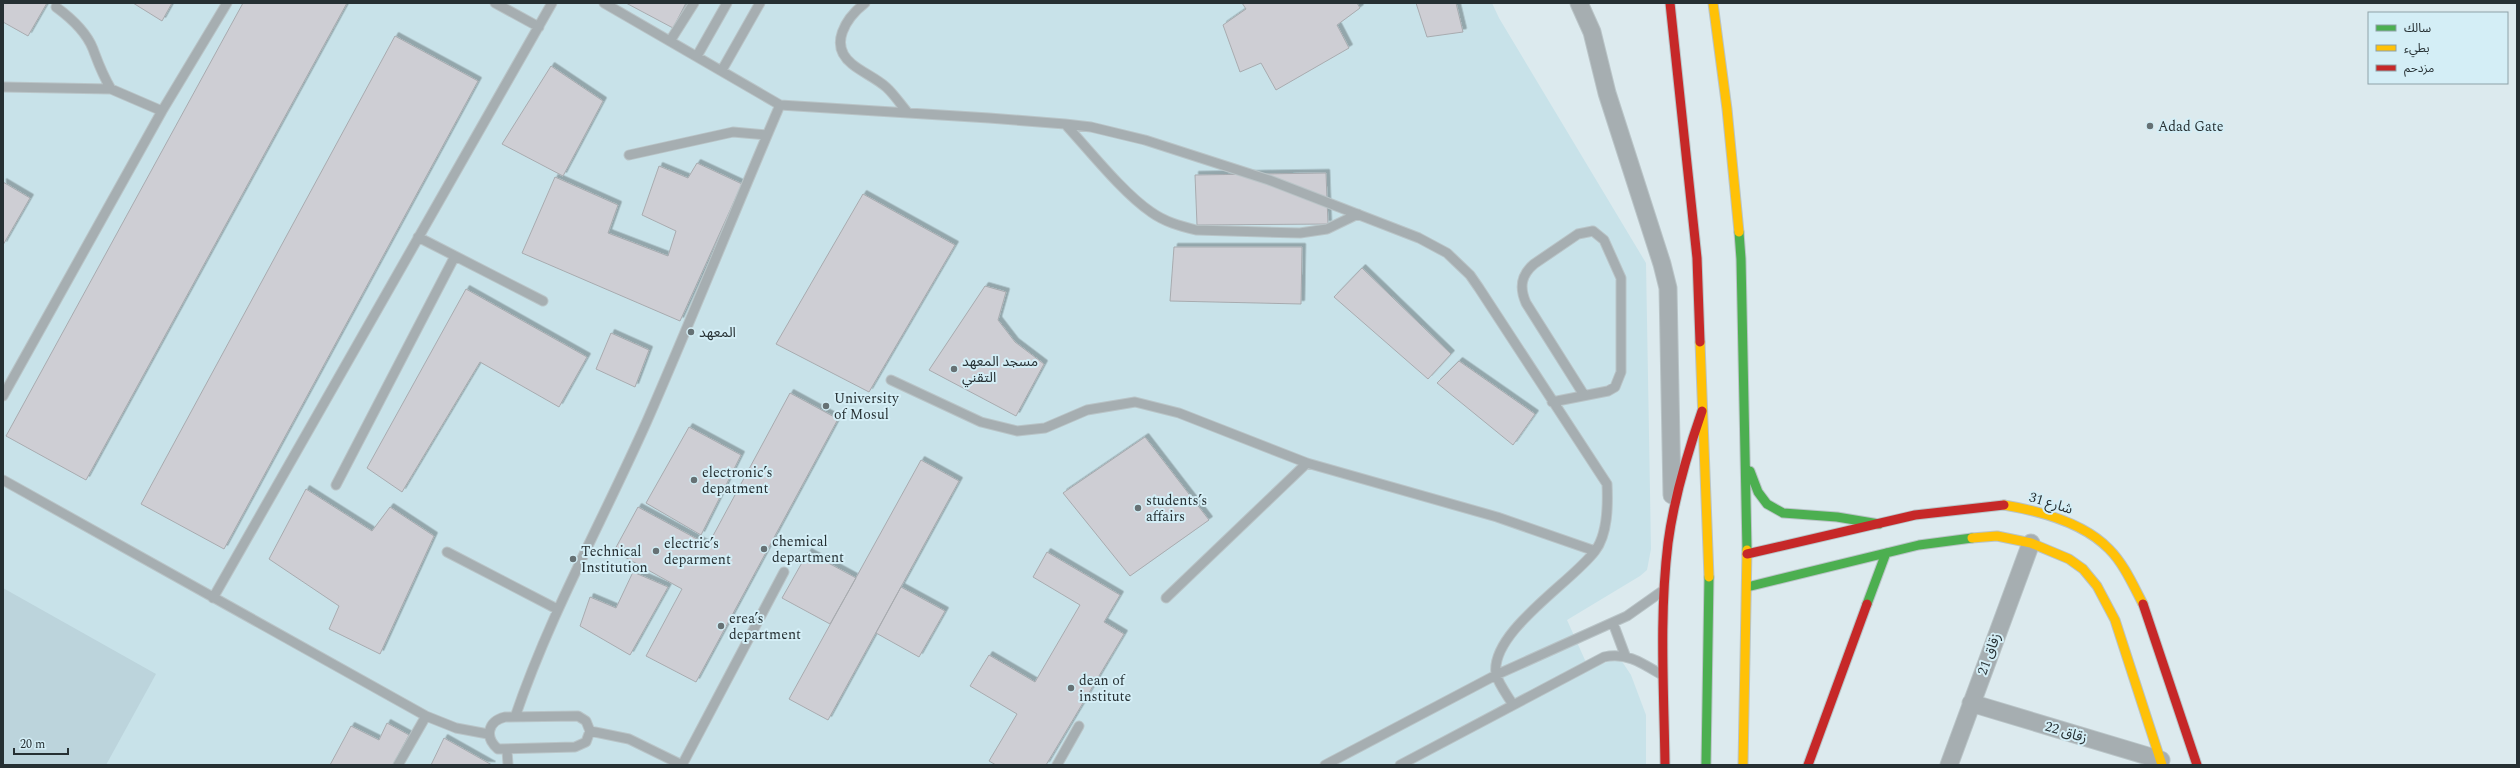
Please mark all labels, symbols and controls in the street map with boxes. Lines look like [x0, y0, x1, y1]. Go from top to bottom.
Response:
legend [2368, 12, 2508, 84]
text: سالك [2404, 19, 2431, 38]
text: بطيء [2404, 39, 2430, 58]
text: مزدحم [2404, 59, 2434, 78]
place label: Adad Gate [2158, 116, 2224, 137]
marker: Adad Gate [2145, 121, 2155, 131]
place label: المعهد [699, 322, 736, 343]
marker: المعهد [686, 327, 696, 337]
place label: مسجد المعهد التقني [962, 351, 1038, 388]
marker: مسجد المعهد التقني [949, 364, 959, 374]
place label: University of Mosul [834, 388, 900, 425]
marker: University of Mosul [821, 401, 831, 411]
place label: electronic’s depatment [702, 462, 773, 499]
marker: electronic’s depatment [689, 475, 699, 485]
street label: شارع 31 [2027, 486, 2076, 520]
place label: students’s affairs [1146, 490, 1207, 527]
marker: students’s affairs [1133, 503, 1143, 513]
place label: chemical department [772, 531, 844, 568]
place label: electric’s deparment [664, 533, 731, 570]
place label: Technical Institution [581, 541, 648, 578]
marker: chemical department [759, 544, 769, 554]
marker: electric’s deparment [651, 546, 661, 556]
marker: Technical Institution [568, 554, 578, 564]
place label: erea’s department [729, 608, 801, 645]
marker: erea’s department [716, 621, 726, 631]
street label: زقاق 21 [1972, 630, 2006, 678]
place label: dean of institute [1079, 670, 1132, 707]
marker: dean of institute [1066, 683, 1076, 693]
street label: زقاق 22 [2042, 716, 2090, 748]
scale bar [14, 730, 68, 756]
text: 20 m [20, 735, 45, 754]

